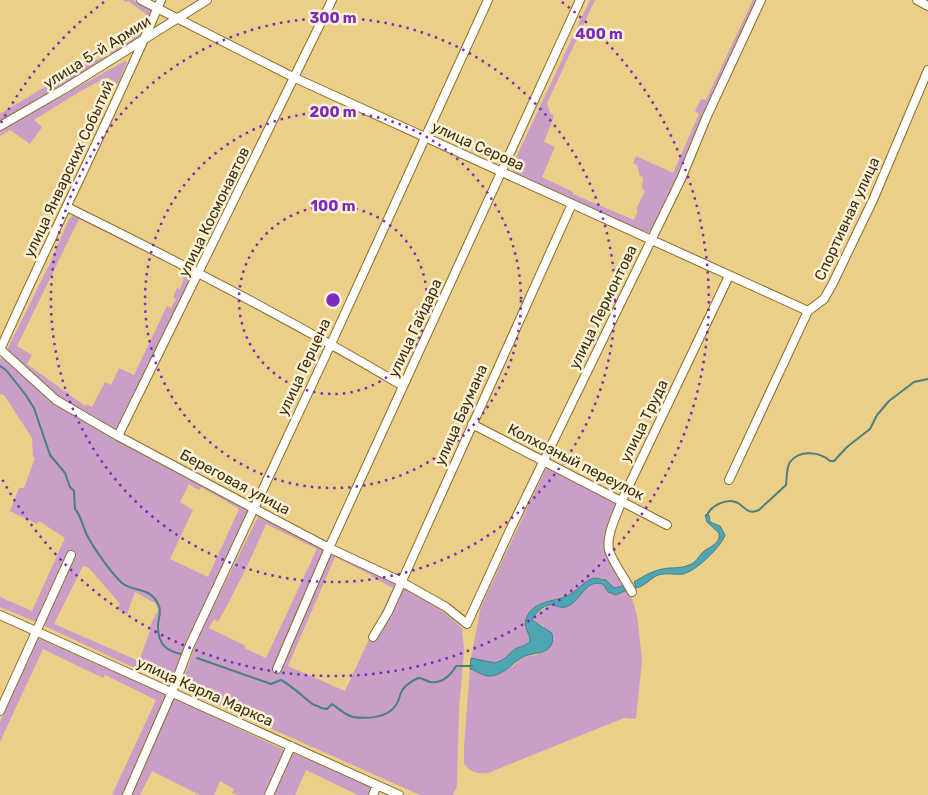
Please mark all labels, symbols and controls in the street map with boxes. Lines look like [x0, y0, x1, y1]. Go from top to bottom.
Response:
text: 300 m [309, 9, 357, 27]
street label: улица 5-й Армии [40, 12, 154, 92]
text: 400 m [575, 25, 623, 43]
street label: улица Январских Событий [20, 78, 118, 260]
text: 200 m [309, 103, 357, 121]
street label: улица Серова [429, 118, 527, 174]
street label: улица Космонавтов [175, 144, 253, 280]
street label: Спортивная улица [811, 154, 883, 284]
text: 100 m [311, 197, 355, 215]
street label: улица Лермонтова [565, 242, 641, 372]
street label: улица Гайдара [384, 276, 446, 380]
centre of rings [324, 291, 342, 309]
street label: улица Герцена [274, 316, 334, 418]
street label: улица Баумана [431, 362, 491, 468]
street label: улица Труда [616, 377, 672, 465]
street label: Колхозный переулок [505, 420, 647, 504]
street label: Береговая улица [177, 445, 293, 519]
street label: улица Карла Маркса [134, 654, 276, 730]

